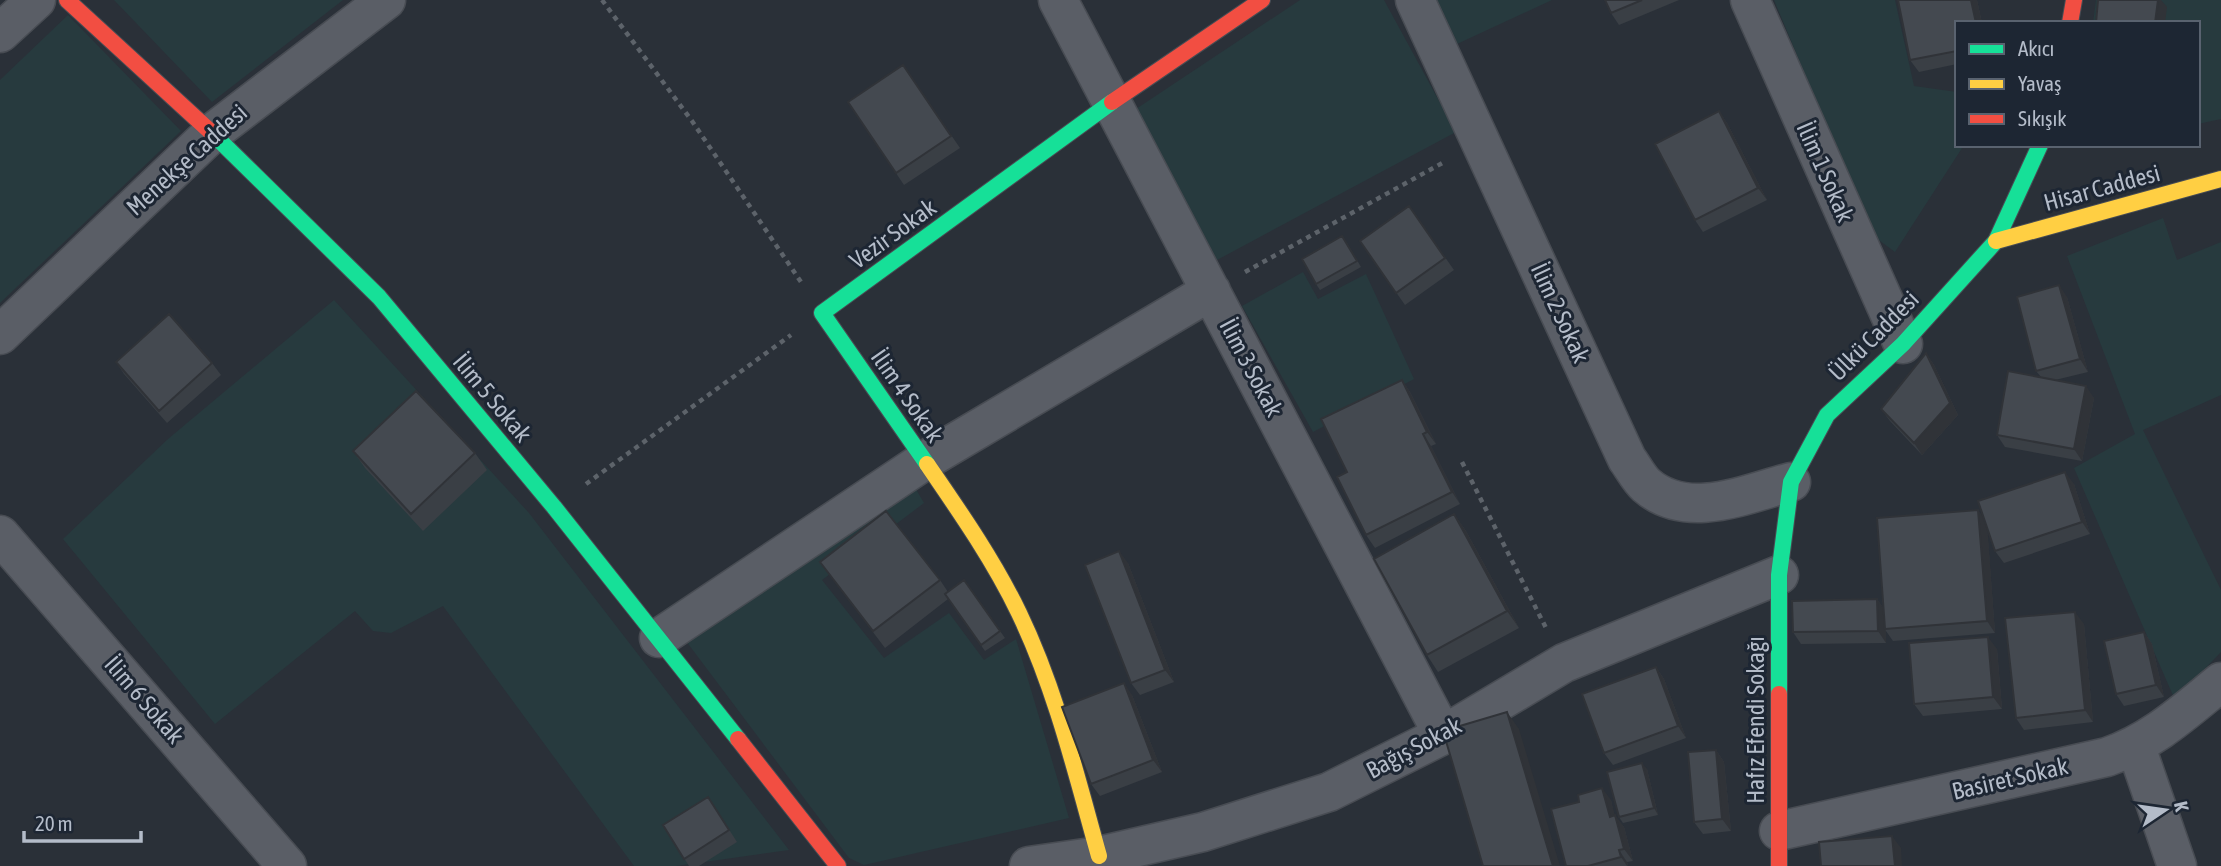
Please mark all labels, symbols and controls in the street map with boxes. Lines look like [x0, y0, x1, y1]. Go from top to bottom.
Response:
legend [1955, 21, 2200, 147]
text: Akıcı [2018, 36, 2054, 60]
text: Yavaş [2018, 71, 2061, 95]
street label: Menekşe Caddesi [121, 99, 252, 221]
text: Sıkışık [2018, 106, 2067, 130]
street label: İlim 1 Sokak [1791, 118, 1860, 226]
street label: Hisar Caddesi [2041, 159, 2163, 216]
street label: Vezir Sokak [844, 193, 941, 274]
street label: İlim 2 Sokak [1526, 259, 1595, 367]
street label: Ülkü Caddesi [1823, 285, 1924, 386]
street label: İlim 3 Sokak [1214, 314, 1289, 422]
street label: İlim 4 Sokak [866, 344, 949, 448]
street label: İlim 5 Sokak [448, 348, 537, 448]
street label: Hafız Efendi Sokağı [1742, 636, 1769, 804]
street label: İlim 6 Sokak [99, 651, 190, 749]
street label: Bağış Sokak [1362, 711, 1466, 784]
street label: Basiret Sokak [1949, 752, 2071, 805]
north arrow [2130, 775, 2200, 845]
text: K [2170, 799, 2193, 814]
scale bar [24, 800, 142, 844]
text: 20 m [35, 811, 73, 835]

